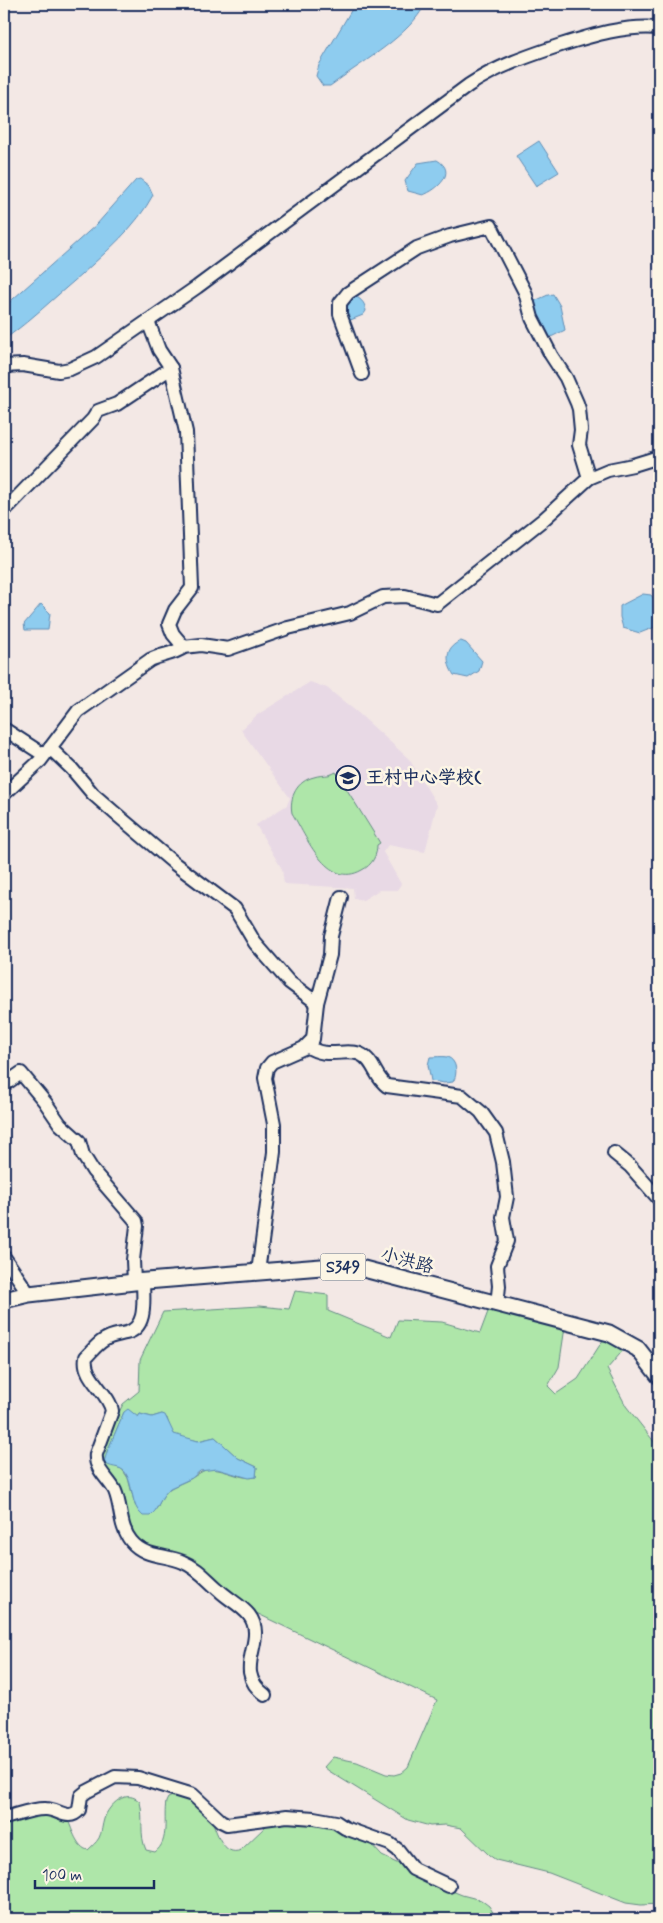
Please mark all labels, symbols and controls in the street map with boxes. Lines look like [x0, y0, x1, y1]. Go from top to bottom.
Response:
school or university icon: 王村中心学校( [335, 765, 361, 791]
place label: 王村中心学校( [366, 766, 482, 790]
street label: 小洪路 [378, 1242, 436, 1280]
road number: S349 [320, 1254, 366, 1280]
scale bar [35, 1858, 154, 1890]
text: 100 m [42, 1866, 82, 1886]

